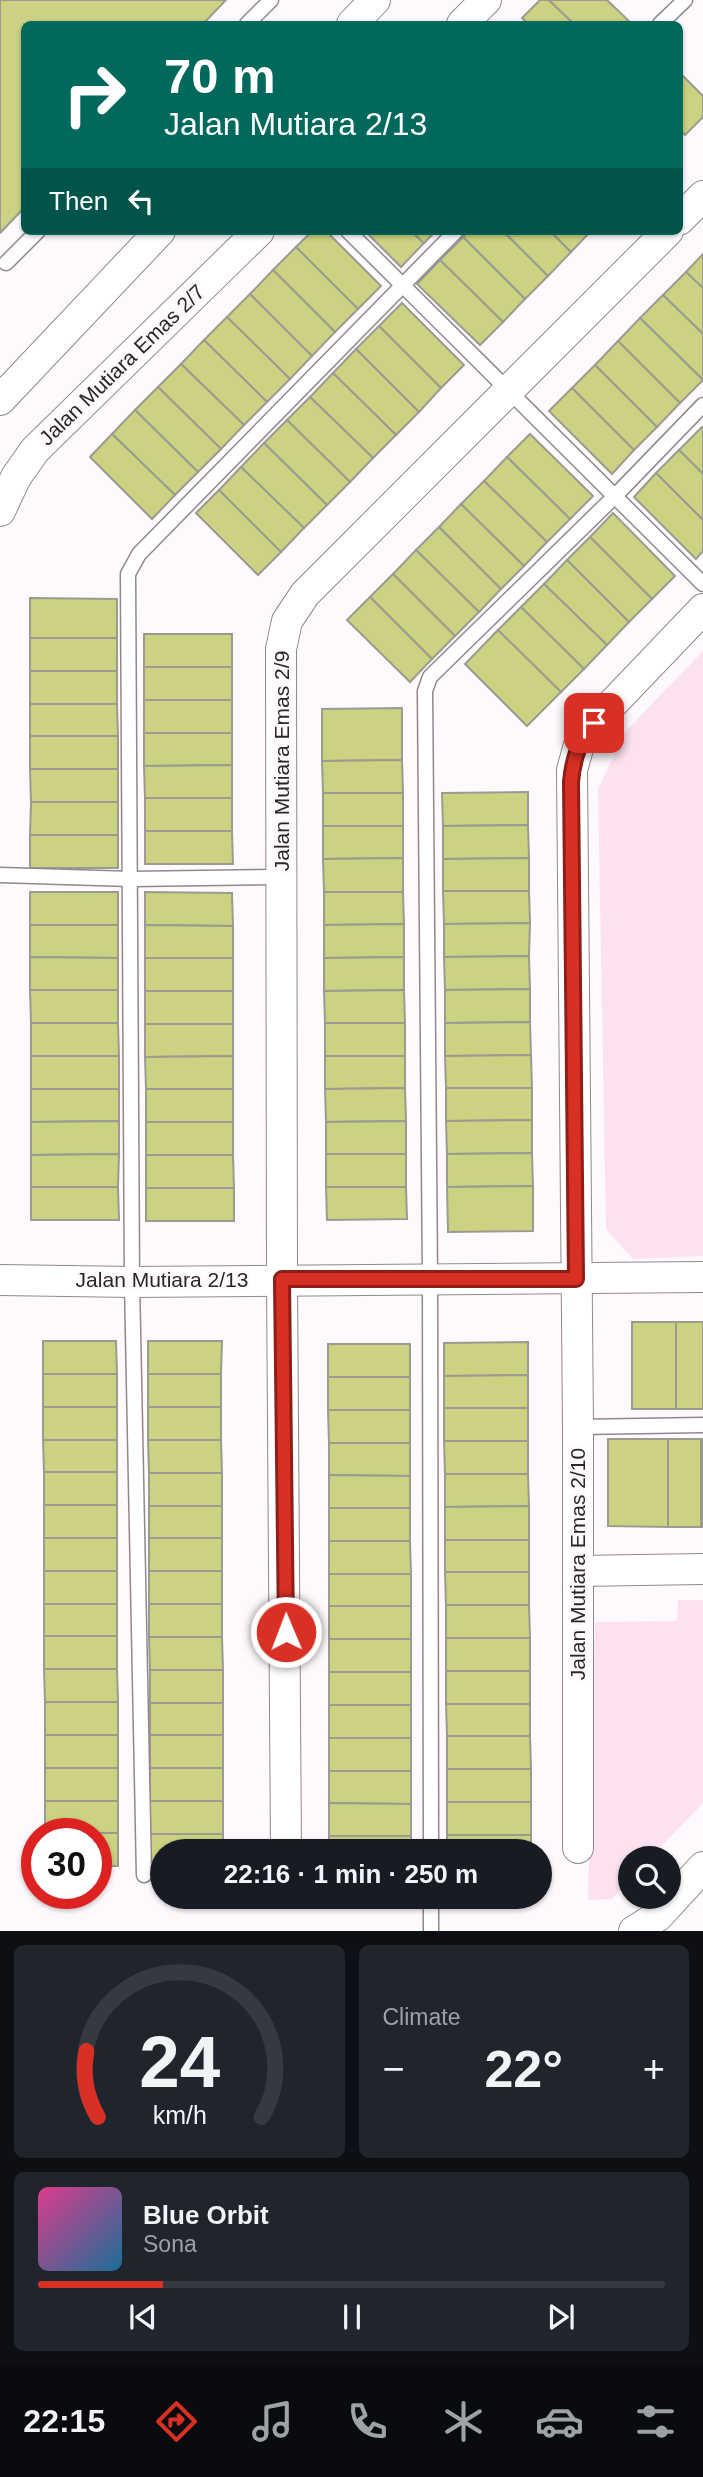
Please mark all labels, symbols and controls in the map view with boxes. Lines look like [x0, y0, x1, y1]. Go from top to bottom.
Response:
icon: right [49, 49, 140, 140]
text: 70 m [164, 49, 276, 103]
text: Jalan Mutiara 2/13 [164, 106, 427, 142]
icon: left [122, 182, 160, 220]
text: Then [49, 186, 108, 216]
street label: Jalan Mutiara Emas 2/7 [34, 280, 209, 450]
street label: Jalan Mutiara Emas 2/9 [270, 651, 293, 871]
pin [564, 693, 624, 753]
icon: arrive [575, 704, 613, 742]
street label: Jalan Mutiara 2/13 [76, 1268, 248, 1291]
street label: Jalan Mutiara Emas 2/10 [566, 1448, 589, 1680]
position arrow [249, 1595, 323, 1669]
speed limit sign: 30 [21, 1818, 112, 1909]
map controls [618, 1846, 681, 1909]
button: search [618, 1846, 681, 1909]
text: 22:16 · 1 min · 250 m [224, 1859, 478, 1889]
text: Climate [383, 2004, 460, 2030]
text: 24 [139, 2022, 220, 2103]
text: 22° [484, 2040, 563, 2098]
text: − [383, 2048, 405, 2090]
text: + [643, 2048, 665, 2090]
text: km/h [152, 2101, 206, 2129]
text: Blue Orbit [143, 2200, 269, 2230]
text: Sona [143, 2231, 197, 2257]
icon: previous [124, 2298, 162, 2336]
icon: pause [333, 2298, 371, 2336]
icon: next [542, 2298, 580, 2336]
icon: directions [152, 2397, 201, 2446]
icon: music [248, 2397, 297, 2446]
icon: phone [343, 2397, 392, 2446]
icon: climate [439, 2397, 488, 2446]
icon: car [535, 2397, 584, 2446]
icon: filters [631, 2397, 680, 2446]
text: 22:15 [23, 2403, 105, 2439]

